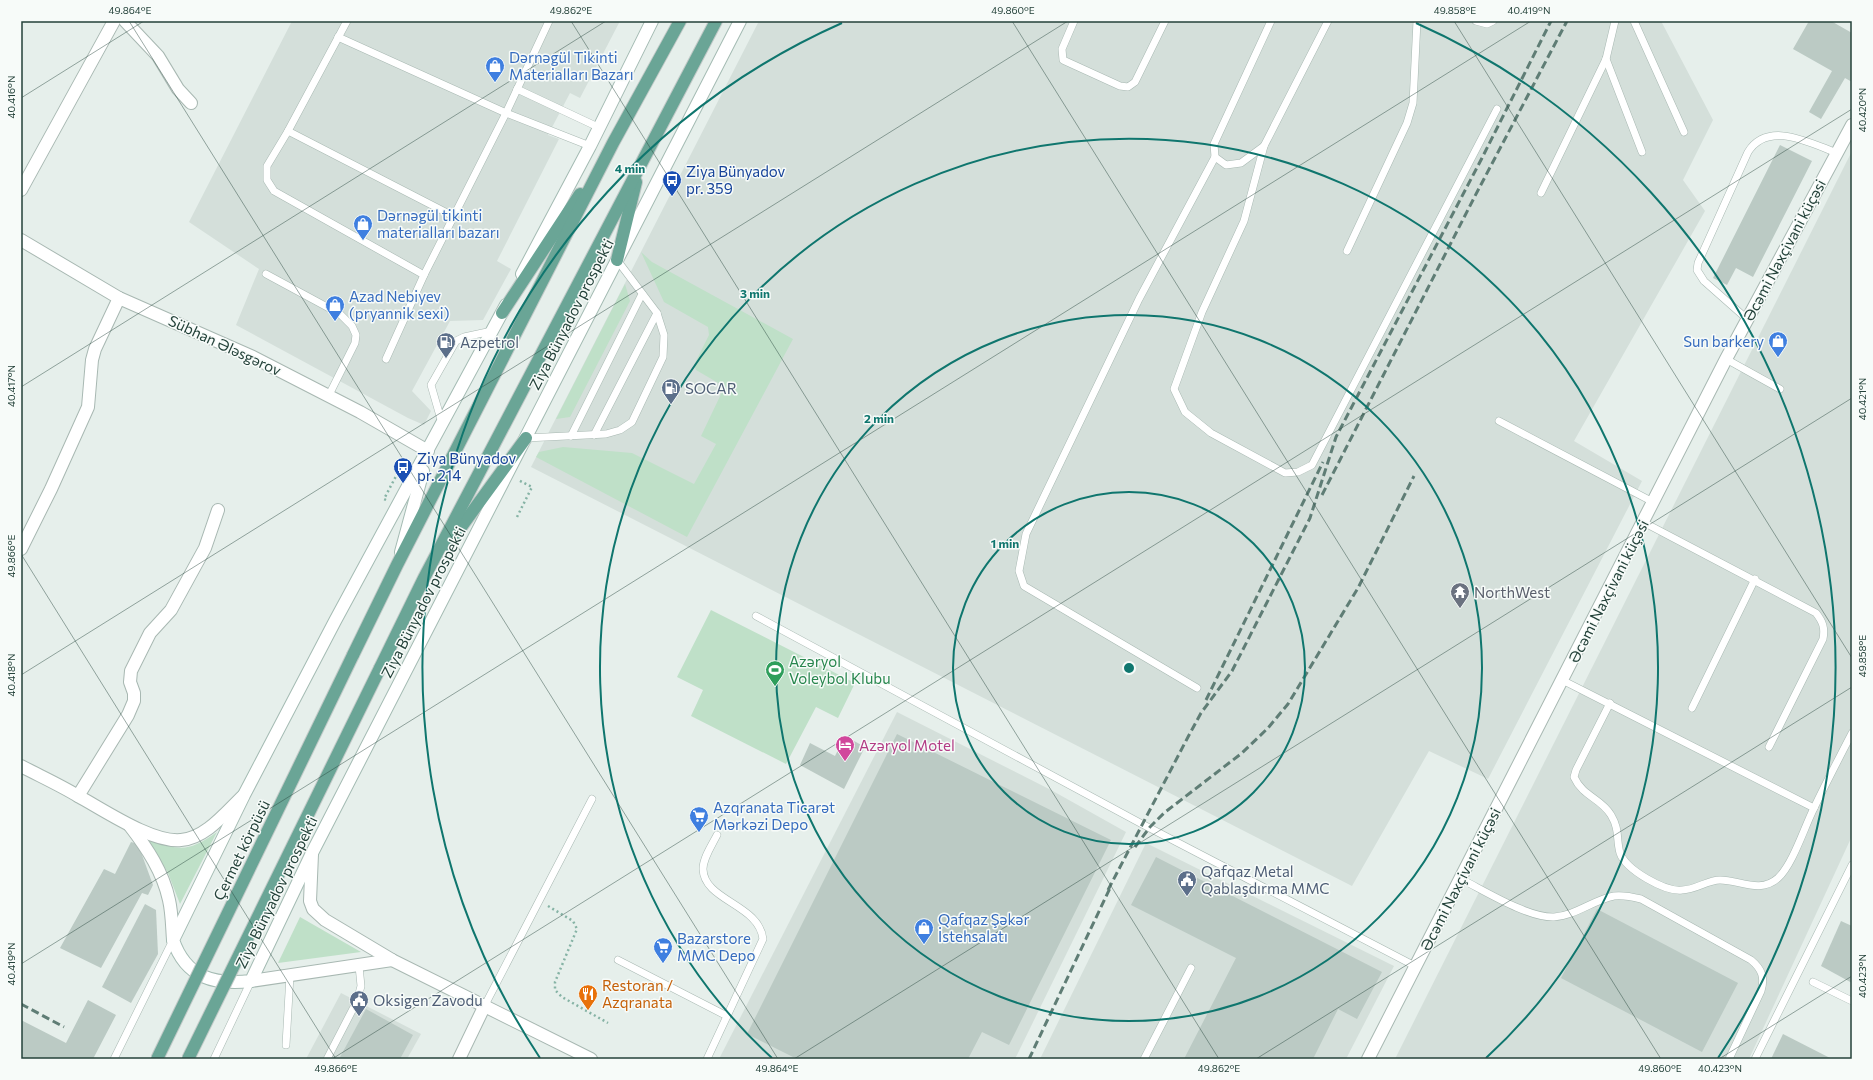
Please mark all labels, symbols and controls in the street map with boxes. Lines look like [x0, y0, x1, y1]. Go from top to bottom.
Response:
text: 49.864°E [109, 4, 151, 16]
text: 49.862°E [550, 4, 592, 16]
text: 49.860°E [991, 4, 1035, 16]
text: 49.858°E [1434, 4, 1476, 16]
text: 40.419°N [1508, 4, 1550, 16]
place label: Dərnəgül Tikinti Materialları Bazarı [509, 48, 634, 83]
shop icon: Dərnəgül Tikinti Materialları Bazarı [484, 55, 506, 83]
text: 40.416°N [5, 76, 17, 118]
text: 40.420°N [1856, 88, 1868, 132]
text: 4 min [615, 161, 645, 175]
place label: Ziya Bünyadov pr. 359 [686, 162, 786, 197]
bus stop icon: Ziya Bünyadov pr. 359 [661, 169, 683, 197]
street label: Əcəmi Naxçivani küçəsi [1739, 176, 1829, 324]
place label: Dərnəgül tikinti materialları bazarı [377, 206, 500, 241]
shop icon: Dərnəgül tikinti materialları bazarı [352, 213, 374, 241]
street label: Ziya Bünyadov prospekti [525, 235, 617, 393]
text: 3 min [740, 286, 770, 300]
place label: Azad Nebiyev (pryannik sexi) [349, 287, 450, 322]
shop icon: Azad Nebiyev (pryannik sexi) [324, 294, 346, 322]
street label: Sübhan Ələsgərov [166, 311, 284, 379]
shop icon: Sun barkery [1767, 330, 1789, 358]
fuel station icon: Azpetrol [435, 331, 457, 359]
place label: Sun barkery [1683, 332, 1764, 350]
place label: Azpetrol [460, 333, 519, 351]
text: 40.417°N [5, 365, 17, 407]
fuel station icon: SOCAR [660, 377, 682, 405]
text: 40.421°N [1856, 378, 1868, 420]
place label: SOCAR [685, 379, 737, 397]
text: 2 min [864, 411, 894, 425]
place label: Ziya Bünyadov pr. 214 [417, 449, 517, 484]
bus stop icon: Ziya Bünyadov pr. 214 [392, 456, 414, 484]
street label: Əcəmi Naxçivani küçəsi [1564, 516, 1652, 666]
street label: Ziya Bünyadov prospekti [377, 523, 469, 681]
text: 49.866°E [5, 534, 17, 577]
text: 1 min [991, 536, 1019, 550]
temple icon: NorthWest [1449, 581, 1471, 609]
place label: NorthWest [1474, 583, 1550, 601]
text: 49.858°E [1856, 635, 1868, 677]
place label: Azəryol Voleybol Klubu [789, 652, 891, 687]
text: 40.418°N [5, 654, 17, 696]
sports icon: Azəryol Voleybol Klubu [764, 659, 786, 687]
centre of rings [1122, 661, 1136, 675]
hotel icon: Azəryol Motel [834, 734, 856, 762]
place label: Azəryol Motel [859, 736, 955, 754]
street label: Çermet körpüsü [209, 797, 273, 903]
place label: Azqranata Ticarət Mərkəzi Depo [713, 798, 835, 833]
street label: Əcəmi Naxçivani küçəsi [1416, 804, 1504, 954]
supermarket icon: Azqranata Ticarət Mərkəzi Depo [688, 805, 710, 833]
street label: Ziya Bünyadov prospekti [231, 813, 321, 971]
place label: Qafqaz Metal Qablaşdırma MMC [1201, 862, 1330, 897]
public building icon: Qafqaz Metal Qablaşdırma MMC [1176, 869, 1198, 897]
place label: Qafqaz Şəkər İstehsalatı [938, 910, 1029, 945]
shop icon: Qafqaz Şəkər İstehsalatı [913, 917, 935, 945]
place label: Bazarstore MMC Depo [677, 929, 755, 964]
supermarket icon: Bazarstore MMC Depo [652, 936, 674, 964]
text: 40.419°N [5, 943, 17, 985]
text: 40.423°N [1856, 954, 1868, 998]
place label: Restoran / Azqranata [602, 976, 673, 1011]
restaurant icon: Restoran / Azqranata [577, 983, 599, 1011]
public building icon: Oksigen Zavodu [348, 989, 370, 1017]
place label: Oksigen Zavodu [373, 991, 483, 1009]
text: 49.866°E [315, 1062, 358, 1074]
text: 49.864°E [756, 1062, 798, 1074]
text: 49.862°E [1198, 1062, 1240, 1074]
text: 49.860°E [1638, 1062, 1682, 1074]
text: 40.423°N [1698, 1062, 1742, 1074]

